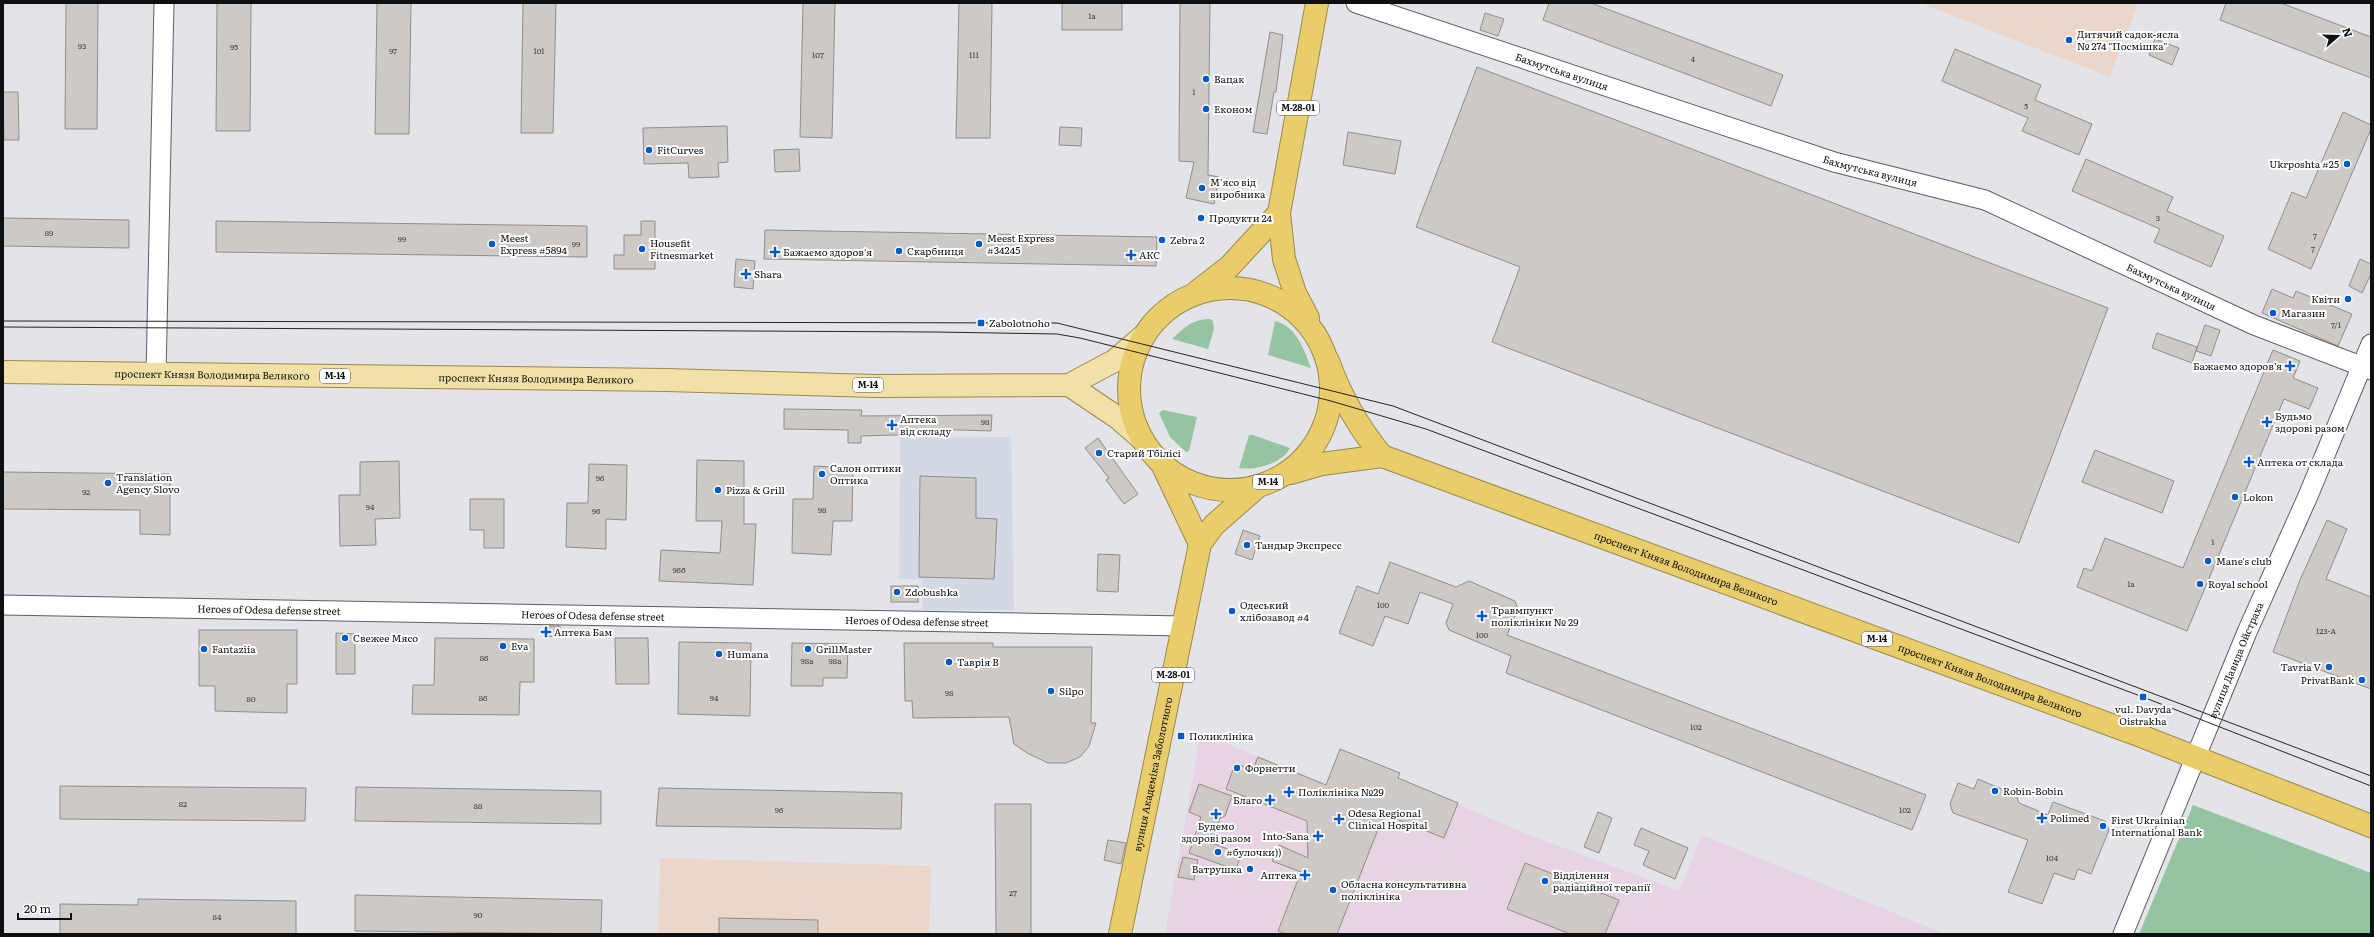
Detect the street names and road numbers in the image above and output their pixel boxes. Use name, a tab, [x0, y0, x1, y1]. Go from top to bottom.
street label: Бахмутська вулиця	[1514, 49, 1611, 93]
road number: М-28-01	[1277, 101, 1319, 115]
street label: Бахмутська вулиця	[1821, 151, 1919, 190]
street label: Бахмутська вулиця	[2124, 259, 2219, 313]
street label: проспект Князя Володимира Великого	[114, 365, 310, 383]
road number: М-14	[320, 369, 350, 383]
street label: проспект Князя Володимира Великого	[438, 369, 634, 387]
road number: М-14	[853, 378, 883, 392]
road number: М-14	[1253, 475, 1283, 489]
street label: проспект Князя Володимира Великого	[1592, 527, 1781, 609]
street label: вулиця Давида Ойстраха	[2204, 599, 2267, 721]
street label: Heroes of Odesa defense street	[197, 600, 341, 618]
street label: Heroes of Odesa defense street	[521, 606, 665, 624]
street label: Heroes of Odesa defense street	[845, 612, 989, 630]
road number: М-14	[1862, 632, 1892, 646]
street label: проспект Князя Володимира Великого	[1896, 639, 2085, 721]
road number: М-28-01	[1152, 668, 1194, 682]
street label: вулиця Академіка Заболотного	[1129, 696, 1175, 853]

